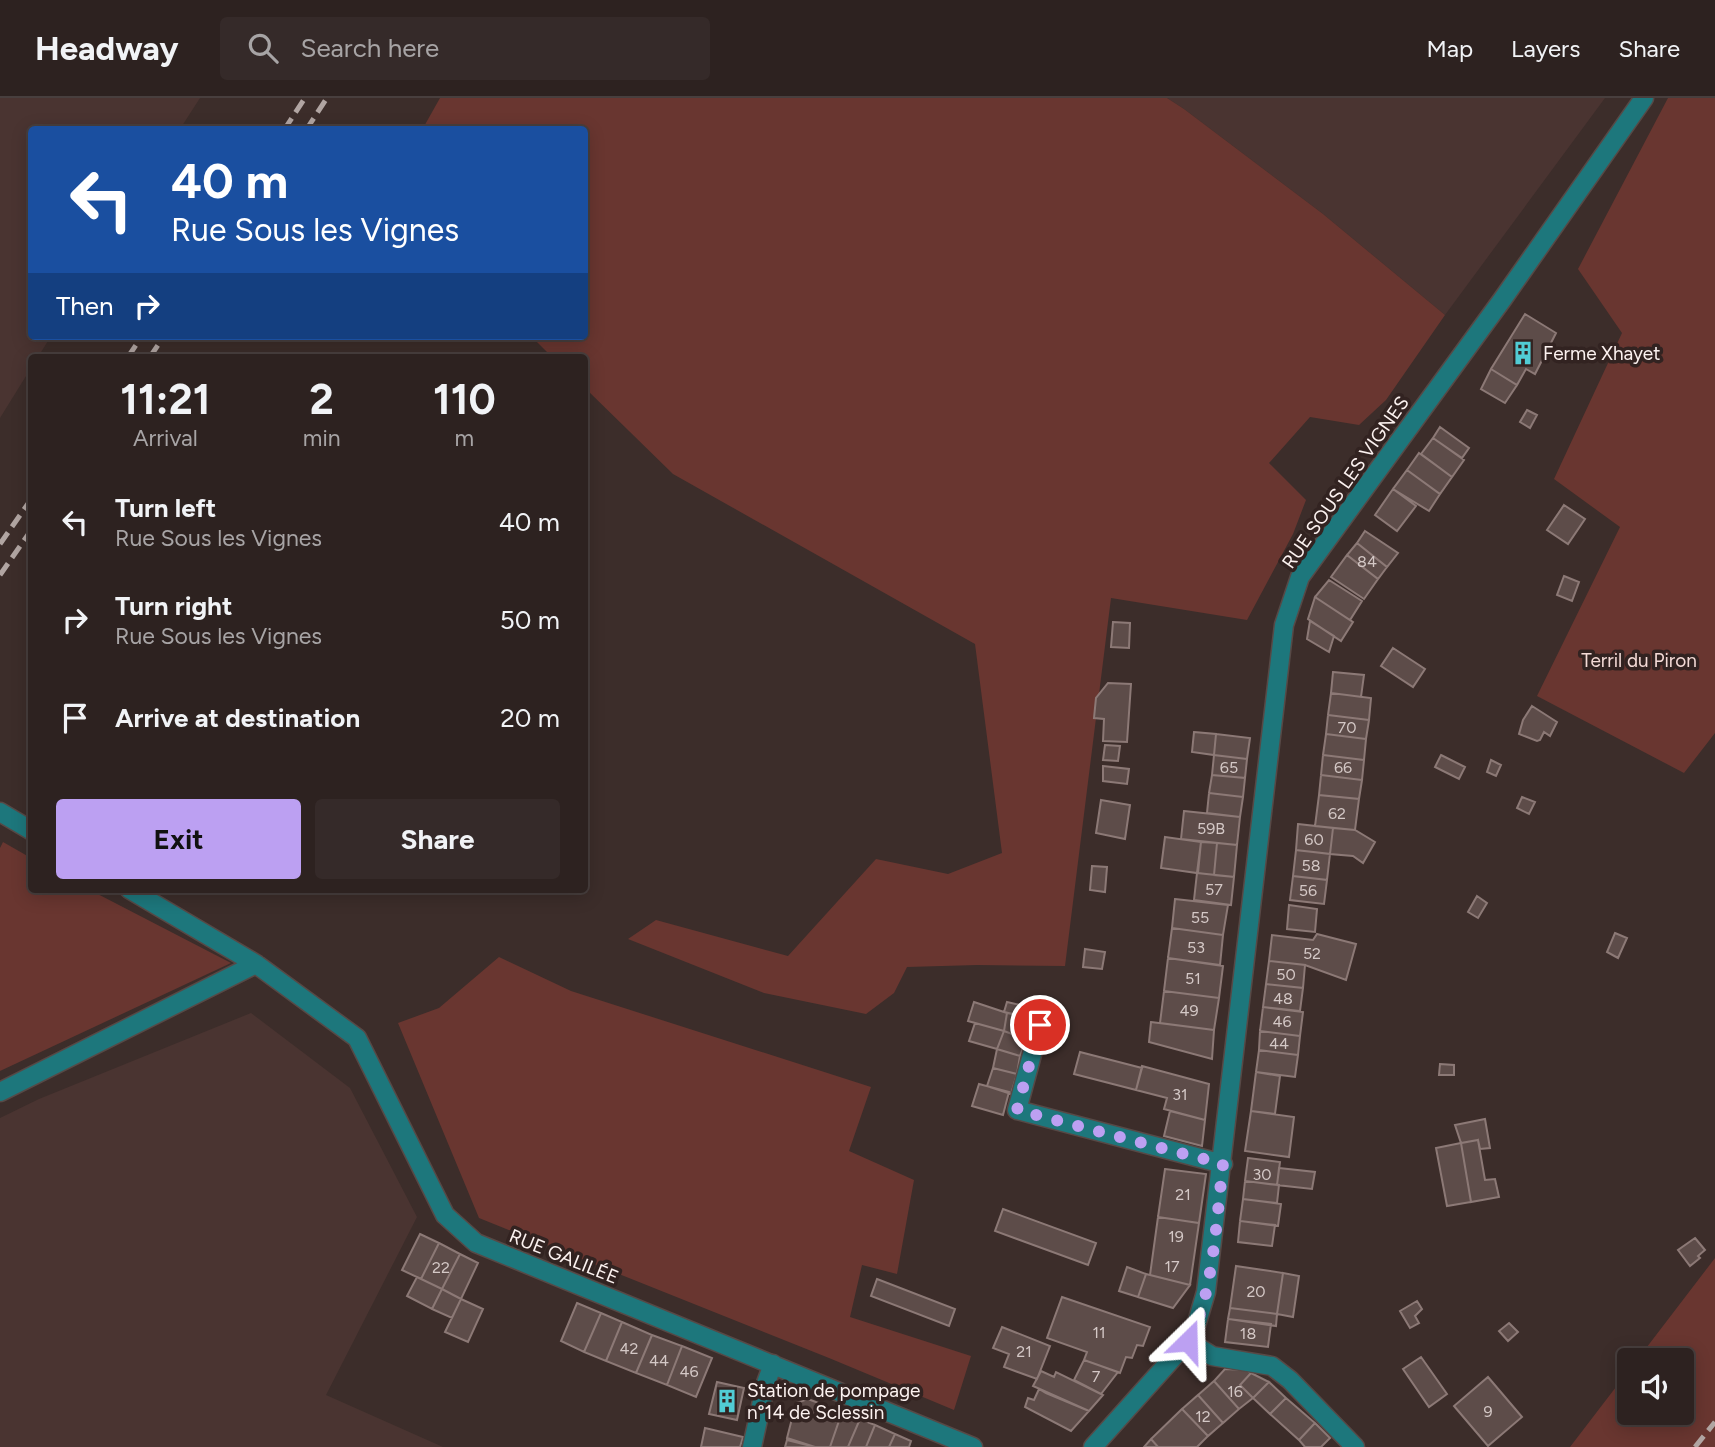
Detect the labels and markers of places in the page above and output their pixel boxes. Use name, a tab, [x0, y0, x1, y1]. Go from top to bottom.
building icon: Ferme Xhayet	[1509, 339, 1537, 367]
place label: Ferme Xhayet	[1543, 342, 1660, 365]
pin	[1010, 995, 1070, 1055]
place label: Station de pompage n°14 de Sclessin	[747, 1379, 920, 1424]
building icon: Station de pompage n°14 de Sclessin	[713, 1387, 741, 1415]

